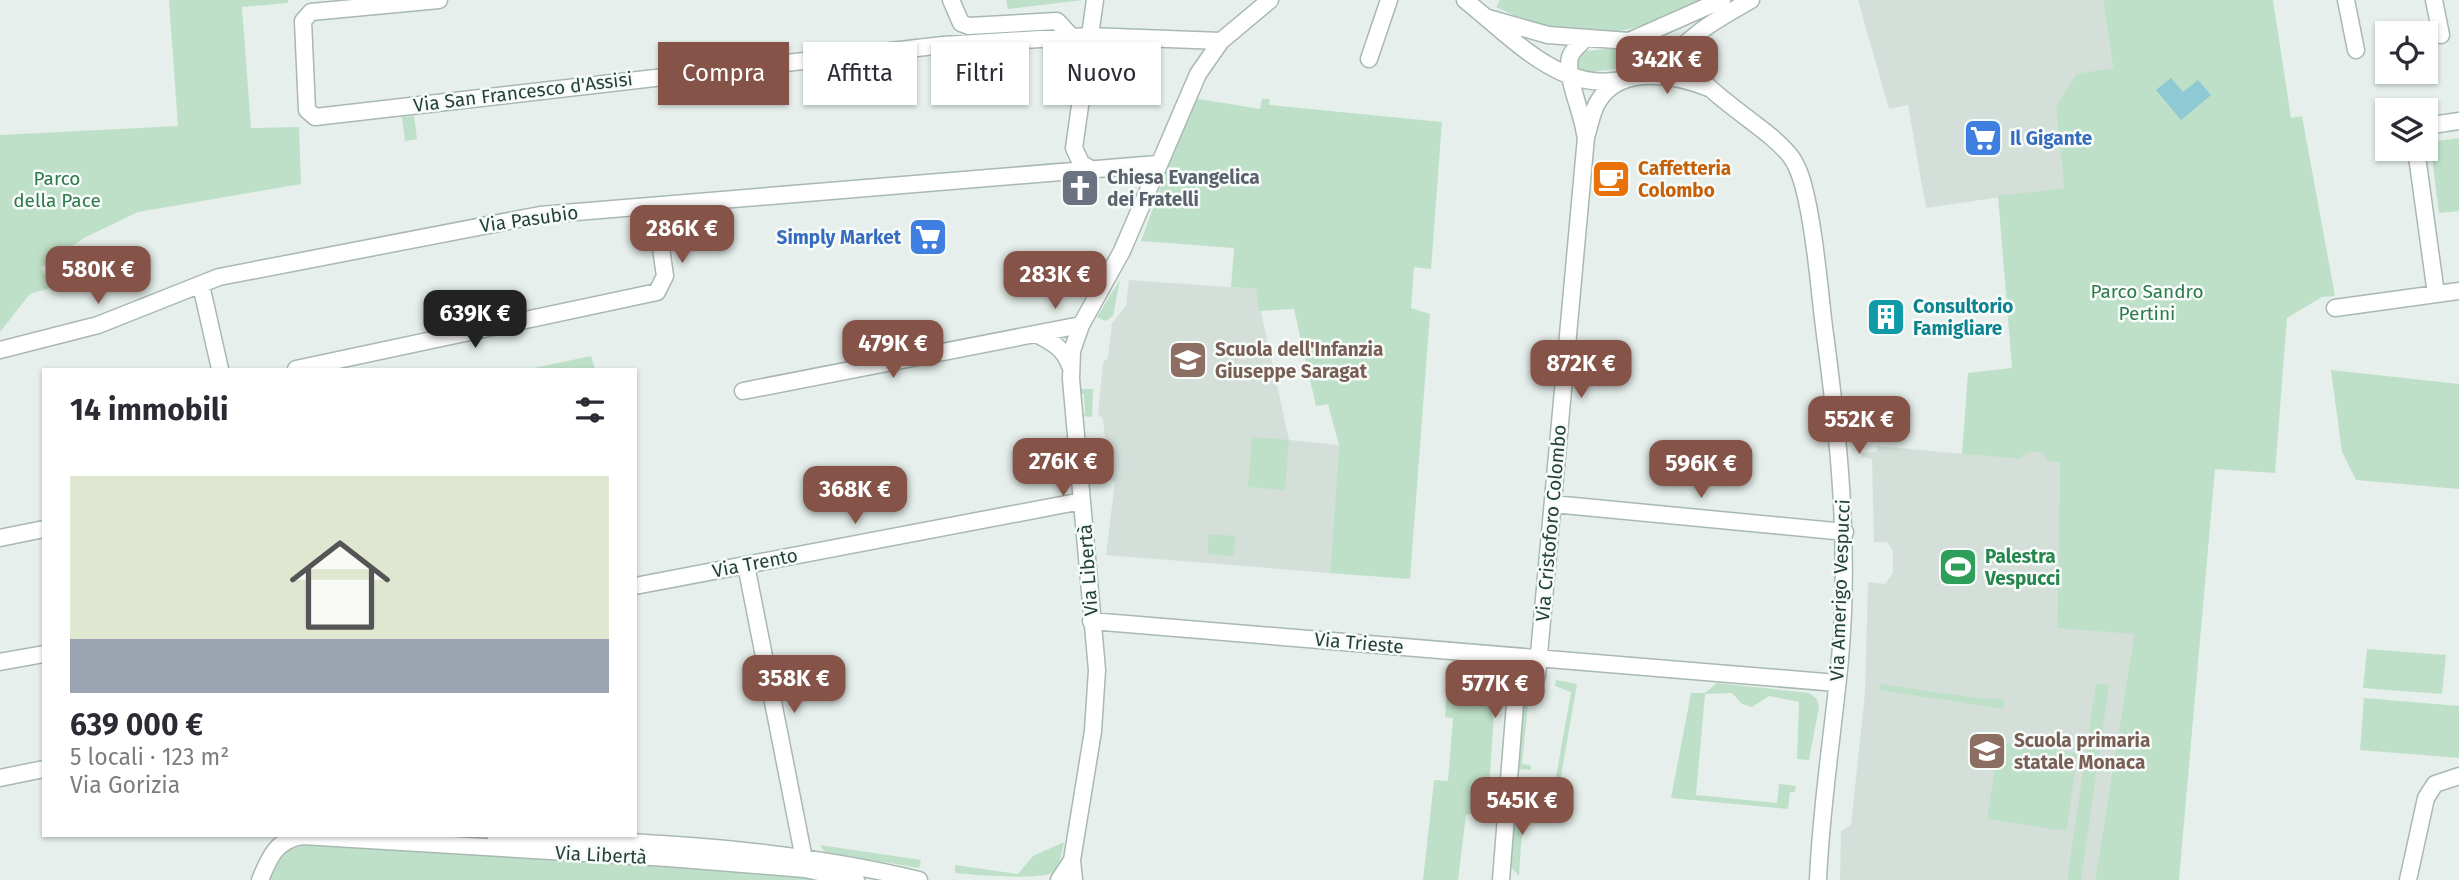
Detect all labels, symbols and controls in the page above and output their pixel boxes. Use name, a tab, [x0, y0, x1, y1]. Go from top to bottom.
map controls	[2375, 21, 2438, 161]
button: locate	[2375, 21, 2438, 84]
pin: 342K €	[1610, 36, 1724, 96]
chip: Compra	[658, 42, 789, 105]
chip: Affitta	[803, 42, 917, 105]
chip: Filtri	[931, 42, 1029, 105]
chip: Nuovo	[1043, 42, 1161, 105]
text: 342K €	[1632, 45, 1702, 73]
street label: Via San Francesco d'Assisi	[412, 67, 634, 117]
button: layers	[2375, 98, 2438, 161]
supermarket icon: Il Gigante	[1962, 117, 2004, 159]
place label: Il Gigante	[2010, 127, 2092, 150]
place label: Caffetteria Colombo	[1638, 157, 1731, 202]
cafe icon: Caffetteria Colombo	[1590, 158, 1632, 200]
place label: Chiesa Evangelica dei Fratelli	[1107, 166, 1260, 211]
park label: Parco della Pace	[13, 167, 101, 212]
church icon: Chiesa Evangelica dei Fratelli	[1059, 167, 1101, 209]
street label: Via Pasubio	[478, 201, 580, 237]
pin: 286K €	[625, 205, 739, 265]
text: 286K €	[646, 214, 718, 242]
supermarket icon: Simply Market	[907, 216, 949, 258]
place label: Simply Market	[777, 226, 902, 249]
pin: 580K €	[41, 246, 155, 306]
pin: 283K €	[998, 252, 1112, 311]
text: 580K €	[62, 255, 134, 283]
text: 283K €	[1020, 260, 1090, 288]
park label: Parco Sandro Pertini	[2091, 280, 2203, 325]
pin: 639K €	[418, 290, 532, 350]
place label: Consultorio Famigliare	[1913, 295, 2013, 340]
building icon: Consultorio Famigliare	[1865, 296, 1907, 338]
text: 639K €	[440, 299, 510, 327]
pin: 479K €	[836, 320, 950, 380]
text: 479K €	[858, 329, 928, 357]
place label: Scuola dell'Infanzia Giuseppe Saragat	[1215, 338, 1383, 383]
school or university icon: Scuola dell'Infanzia Giuseppe Saragat	[1167, 339, 1209, 381]
pin: 872K €	[1524, 340, 1638, 400]
text: 872K €	[1546, 349, 1616, 377]
icon: filters	[571, 391, 609, 429]
text: 14 immobili	[70, 392, 228, 428]
pin: 552K €	[1802, 396, 1916, 456]
text: 552K €	[1824, 405, 1894, 433]
street label: Via Cristoforo Colombo	[1531, 424, 1571, 622]
pin: 276K €	[1006, 438, 1120, 498]
pin: 596K €	[1644, 440, 1758, 500]
text: 276K €	[1029, 447, 1097, 475]
text: 596K €	[1665, 449, 1737, 477]
pin: 368K €	[798, 466, 912, 526]
text: 368K €	[819, 475, 891, 503]
street label: Via Amerigo Vespucci	[1825, 499, 1855, 681]
icon: home	[277, 522, 403, 648]
street label: Via Libertà	[1073, 523, 1103, 617]
street label: Via Trento	[710, 543, 800, 583]
place label: Palestra Vespucci	[1984, 545, 2060, 590]
sports icon: Palestra Vespucci	[1937, 546, 1979, 588]
street label: Via Trieste	[1313, 628, 1405, 658]
pin: 358K €	[737, 656, 851, 715]
pin: 577K €	[1438, 660, 1552, 720]
text: 358K €	[758, 664, 830, 692]
text: 577K €	[1462, 669, 1528, 697]
text: 639 000 €	[70, 707, 203, 743]
place label: Scuola primaria statale Monaca	[2014, 729, 2150, 774]
school or university icon: Scuola primaria statale Monaca	[1966, 730, 2008, 772]
text: 5 locali · 123 m²	[70, 743, 229, 771]
text: Via Gorizia	[70, 771, 180, 799]
pin: 545K €	[1465, 778, 1579, 837]
text: 545K €	[1486, 786, 1558, 814]
street label: Via Libertà	[554, 841, 648, 869]

